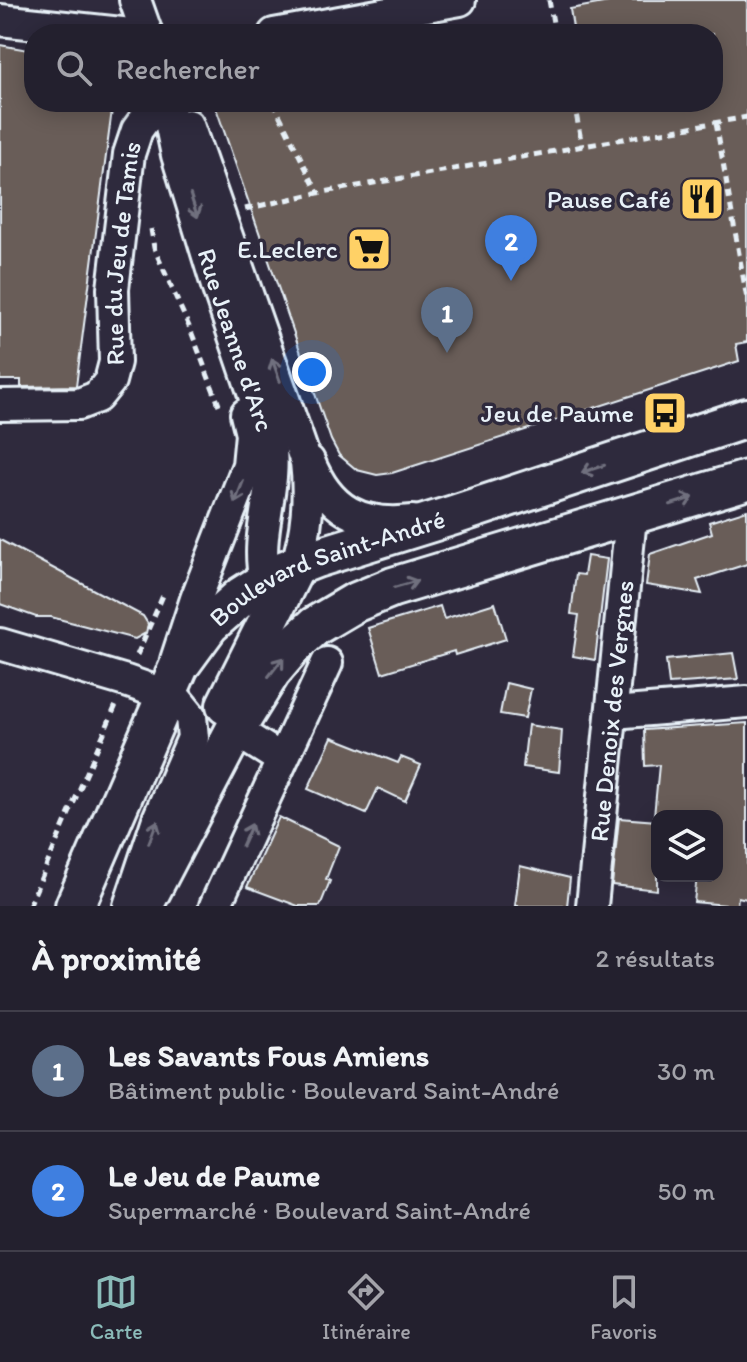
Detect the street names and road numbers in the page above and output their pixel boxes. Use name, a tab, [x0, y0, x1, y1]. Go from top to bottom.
street label: Rue du Jeu de Tamis	[97, 136, 148, 366]
street label: Rue Jeanne d'Arc	[190, 244, 281, 436]
street label: Boulevard Saint-André	[202, 503, 449, 633]
street label: Rue Denoix des Vergnes	[583, 579, 641, 843]

